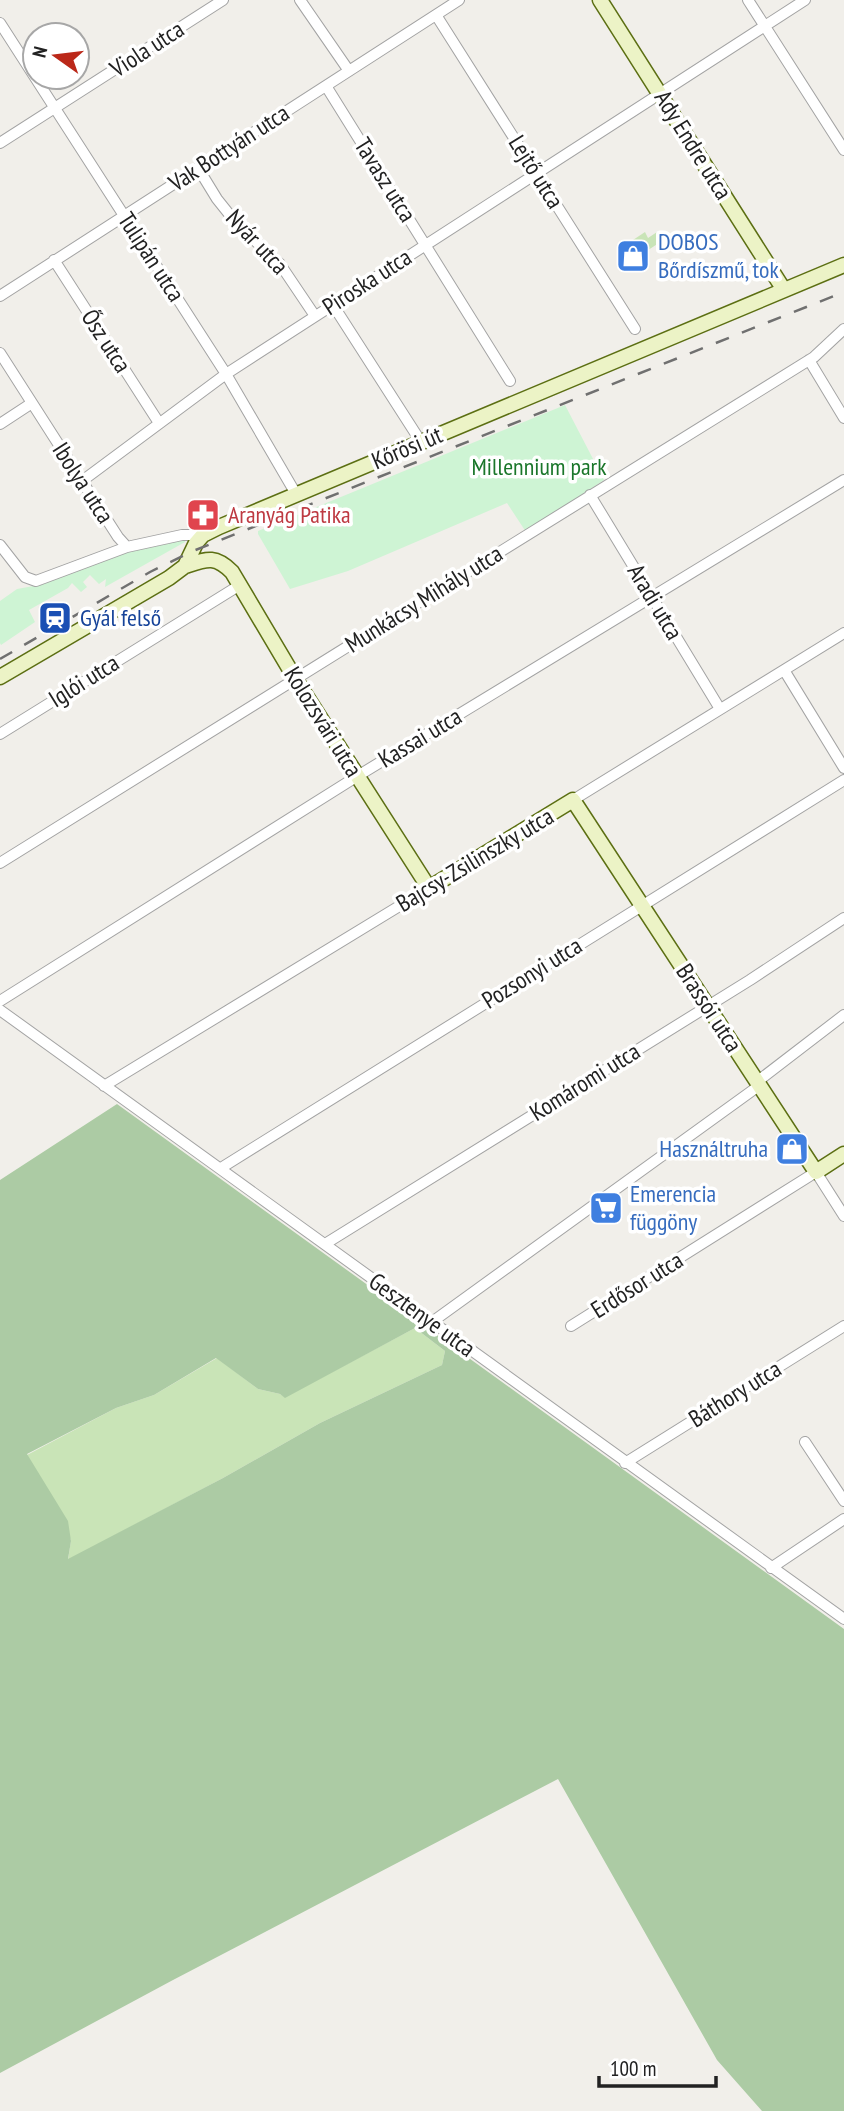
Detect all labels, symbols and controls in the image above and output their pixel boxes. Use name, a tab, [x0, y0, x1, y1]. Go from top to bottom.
street label: Viola utca	[103, 13, 190, 84]
north arrow	[21, 21, 91, 91]
text: N	[27, 44, 52, 60]
street label: Ady Endre utca	[648, 84, 739, 205]
street label: Vak Bottyán utca	[162, 97, 295, 199]
street label: Lejtő utca	[502, 129, 571, 214]
street label: Tavasz utca	[348, 132, 423, 228]
street label: Nyár utca	[219, 203, 295, 281]
street label: Tulipán utca	[111, 206, 192, 307]
place label: DOBOS Bőrdíszmű, tok	[658, 226, 779, 285]
shop icon: DOBOS Bőrdíszmű, tok	[614, 237, 652, 275]
street label: Piroska utca	[316, 241, 417, 322]
street label: Ősz utca	[75, 303, 138, 378]
street label: Kőrösi út	[367, 419, 447, 476]
street label: Ibolya utca	[46, 436, 121, 529]
park label: Millennium park	[472, 451, 607, 482]
pharmacy icon: Aranyág Patika	[184, 496, 222, 534]
place label: Aranyág Patika	[228, 499, 351, 530]
street label: Munkácsy Mihály utca	[339, 538, 508, 659]
street label: Aradi utca	[621, 558, 690, 645]
station icon: Gyál felső	[36, 599, 74, 637]
place label: Gyál felső	[80, 602, 161, 633]
street label: Iglói utca	[43, 647, 125, 714]
street label: Kolozsvári utca	[277, 661, 370, 783]
street label: Kassai utca	[372, 701, 467, 775]
street label: Bajcsy-Zsilinszky utca	[390, 800, 559, 919]
street label: Pozsonyi utca	[476, 930, 588, 1015]
street label: Brassói utca	[669, 958, 749, 1058]
street label: Komáromi utca	[524, 1035, 646, 1128]
shop icon: Használtruha	[773, 1130, 811, 1168]
place label: Használtruha	[659, 1133, 768, 1164]
place label: Emerencia függöny	[630, 1178, 716, 1237]
supermarket icon: Emerencia függöny	[587, 1189, 625, 1227]
street label: Erdősor utca	[585, 1244, 689, 1325]
street label: Gesztenye utca	[363, 1266, 482, 1364]
street label: Báthory utca	[683, 1353, 787, 1434]
scale bar	[599, 2044, 716, 2088]
text: 100 m	[610, 2055, 656, 2082]

